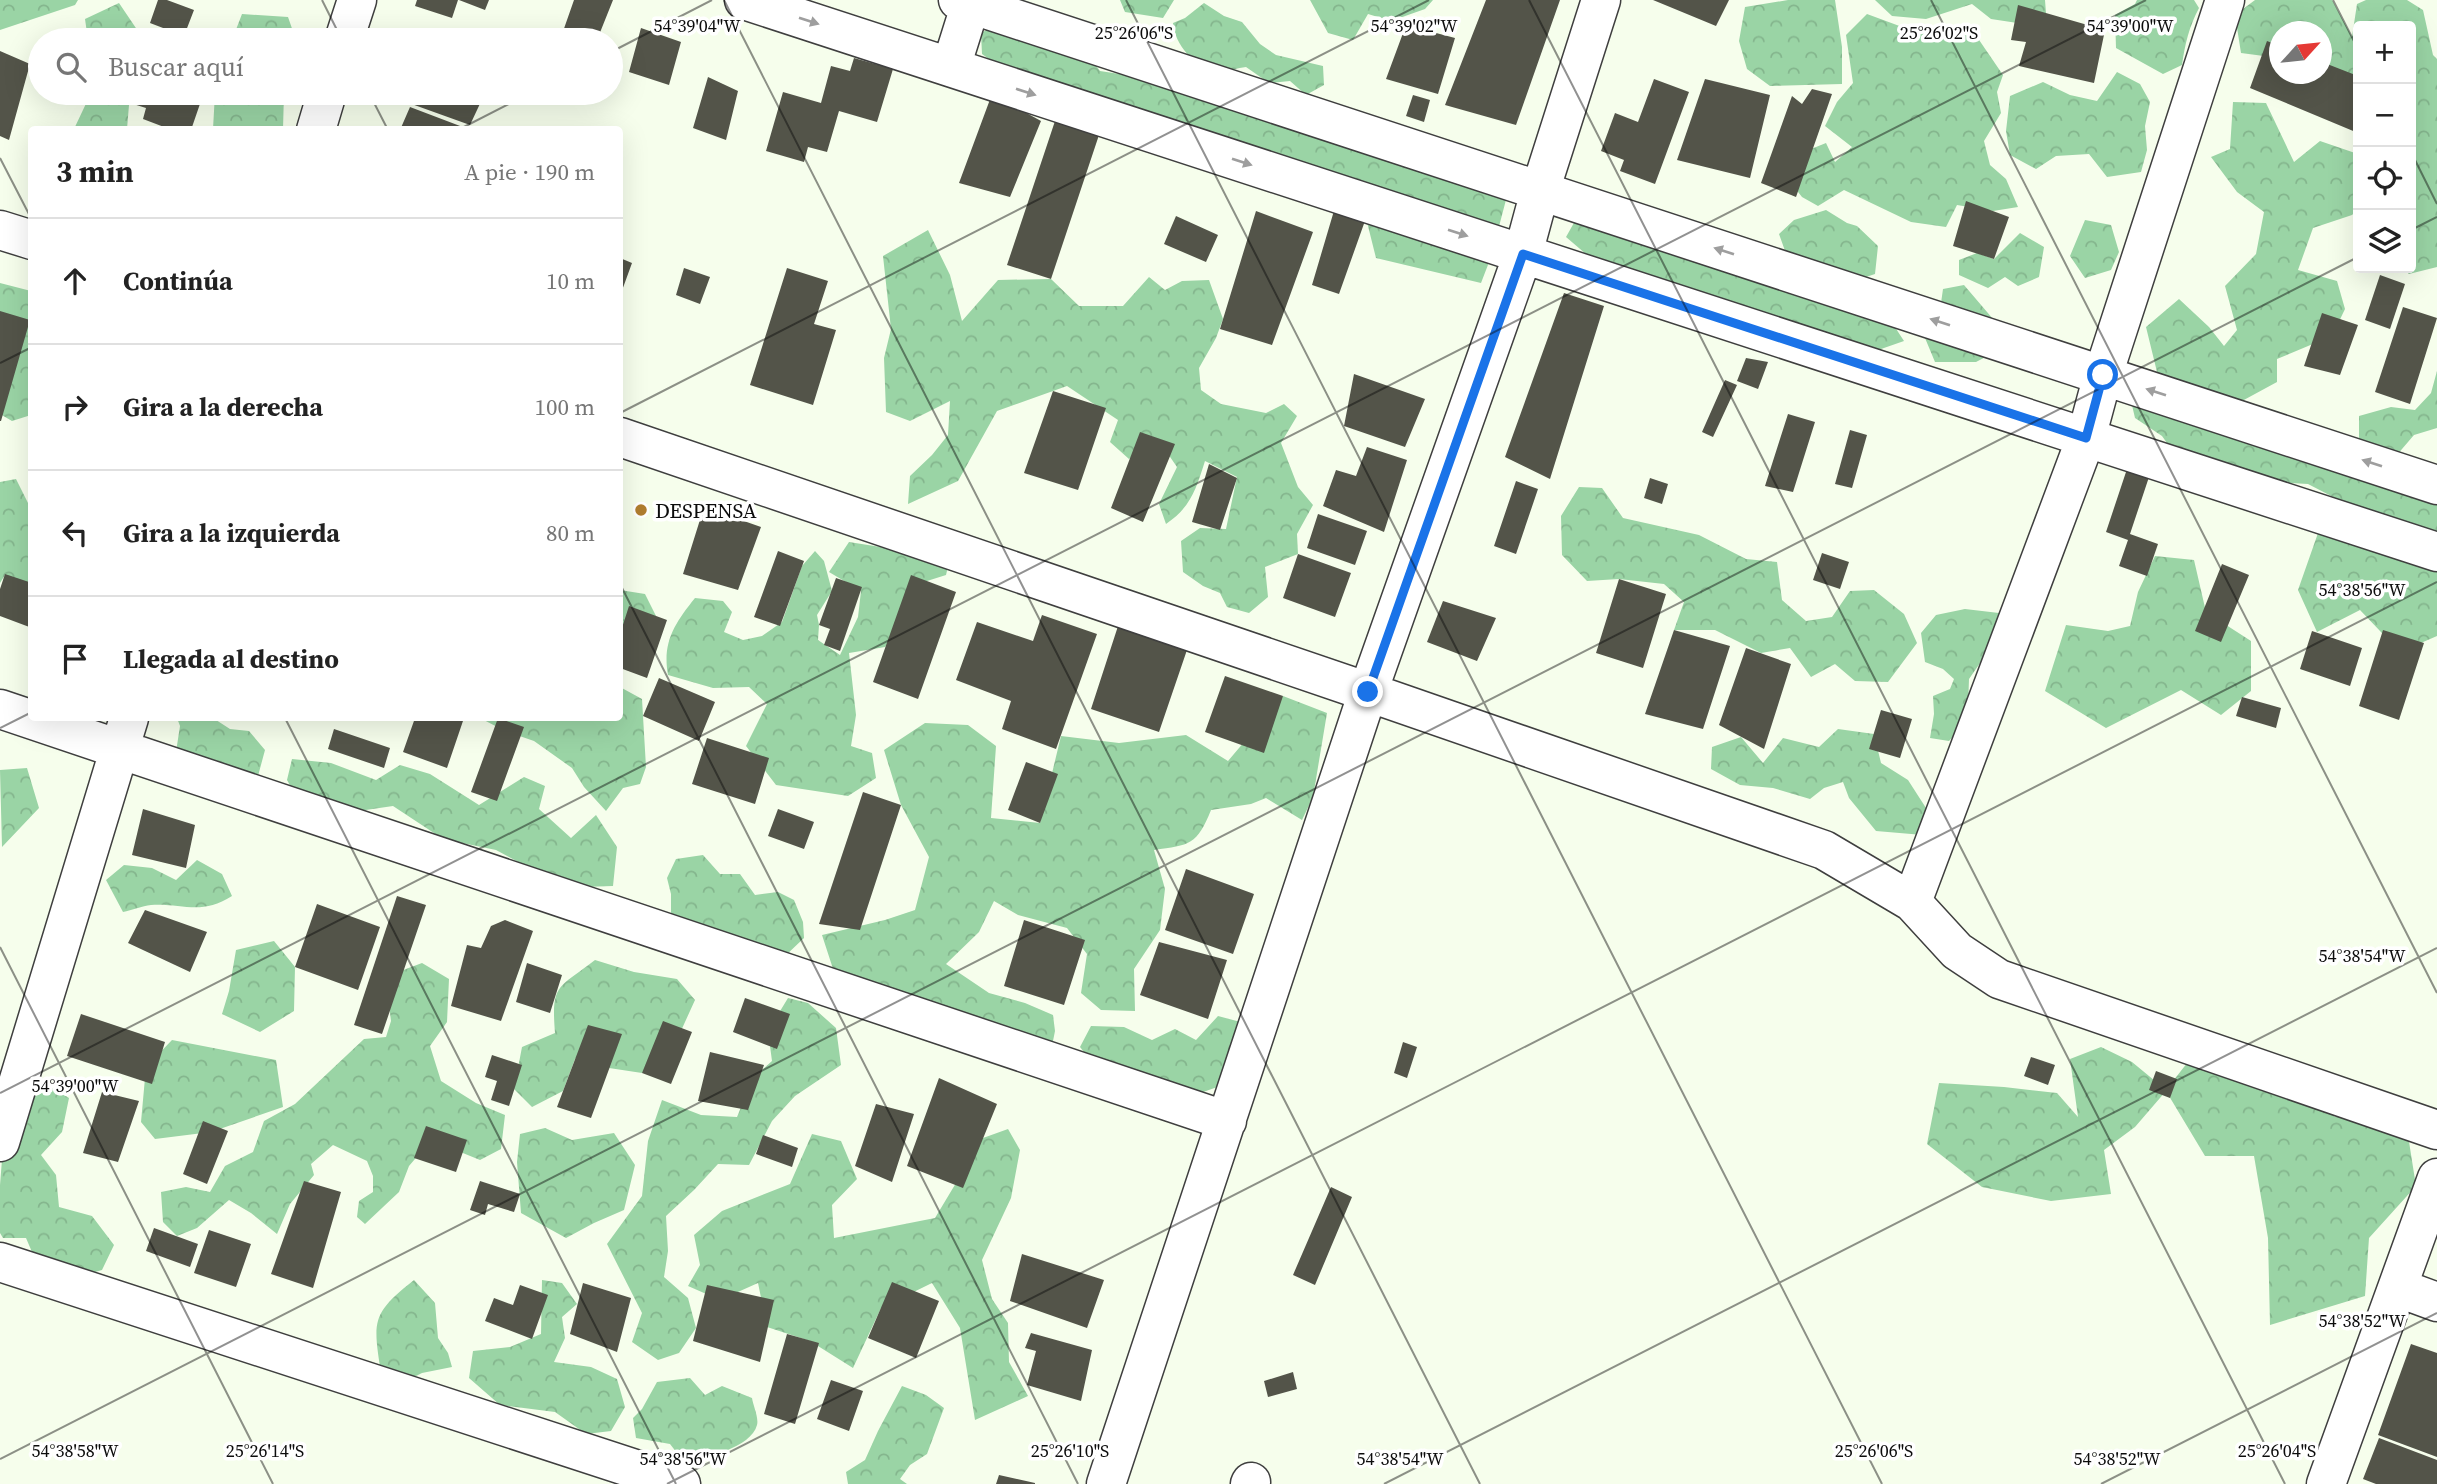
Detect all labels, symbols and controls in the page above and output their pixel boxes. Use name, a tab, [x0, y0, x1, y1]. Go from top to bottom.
text: 54°39'04"W	[654, 13, 741, 38]
text: 54°39'02"W	[1371, 13, 1458, 38]
text: 54°39'00"W	[2087, 13, 2174, 38]
one-way arrow	[799, 16, 820, 27]
text: 25°26'06"S	[1095, 20, 1173, 45]
text: 25°26'02"S	[1900, 20, 1978, 45]
north arrow	[2269, 21, 2332, 84]
map controls	[2353, 21, 2416, 273]
button: +	[2353, 21, 2416, 84]
search box	[28, 28, 623, 105]
icon: search	[52, 48, 90, 86]
text: Buscar aquí	[108, 49, 244, 85]
button: −	[2353, 84, 2416, 147]
one-way arrow	[1015, 87, 1036, 98]
button: locate	[2353, 147, 2416, 210]
text: 3 min	[56, 151, 134, 192]
text: A pie · 190 m	[464, 156, 595, 188]
one-way arrow	[1231, 158, 1252, 168]
button: layers	[2353, 210, 2416, 273]
one-way arrow	[1448, 228, 1469, 239]
one-way arrow	[1713, 245, 1734, 256]
icon: ahead	[56, 262, 94, 300]
text: Continúa	[123, 263, 233, 299]
text: 10 m	[546, 265, 595, 297]
one-way arrow	[1929, 316, 1950, 326]
route start	[2087, 359, 2118, 390]
one-way arrow	[2145, 387, 2166, 397]
icon: right	[56, 388, 94, 426]
text: Gira a la derecha	[123, 389, 323, 425]
text: 100 m	[534, 391, 595, 423]
one-way arrow	[2362, 458, 2383, 468]
place label: DESPENSA	[655, 496, 757, 525]
marker: DESPENSA	[633, 502, 649, 518]
icon: left	[56, 514, 94, 552]
text: Gira a la izquierda	[123, 515, 340, 551]
text: 80 m	[546, 517, 595, 549]
text: 54°38'56"W	[2319, 577, 2406, 602]
icon: arrive	[56, 640, 94, 678]
text: Llegada al destino	[123, 641, 339, 677]
route end	[1352, 676, 1383, 707]
text: 54°38'54"W	[2319, 943, 2406, 968]
text: 54°39'00"W	[32, 1073, 119, 1098]
text: 54°38'52"W	[2319, 1308, 2406, 1333]
text: 54°38'58"W	[32, 1438, 119, 1463]
text: 25°26'14"S	[226, 1438, 304, 1463]
text: 25°26'10"S	[1031, 1438, 1109, 1463]
text: 25°26'06"S	[1835, 1438, 1913, 1463]
text: 25°26'04"S	[2238, 1438, 2316, 1463]
text: 54°38'56"W	[640, 1446, 727, 1471]
text: 54°38'54"W	[1357, 1446, 1444, 1471]
text: 54°38'52"W	[2074, 1446, 2161, 1471]

